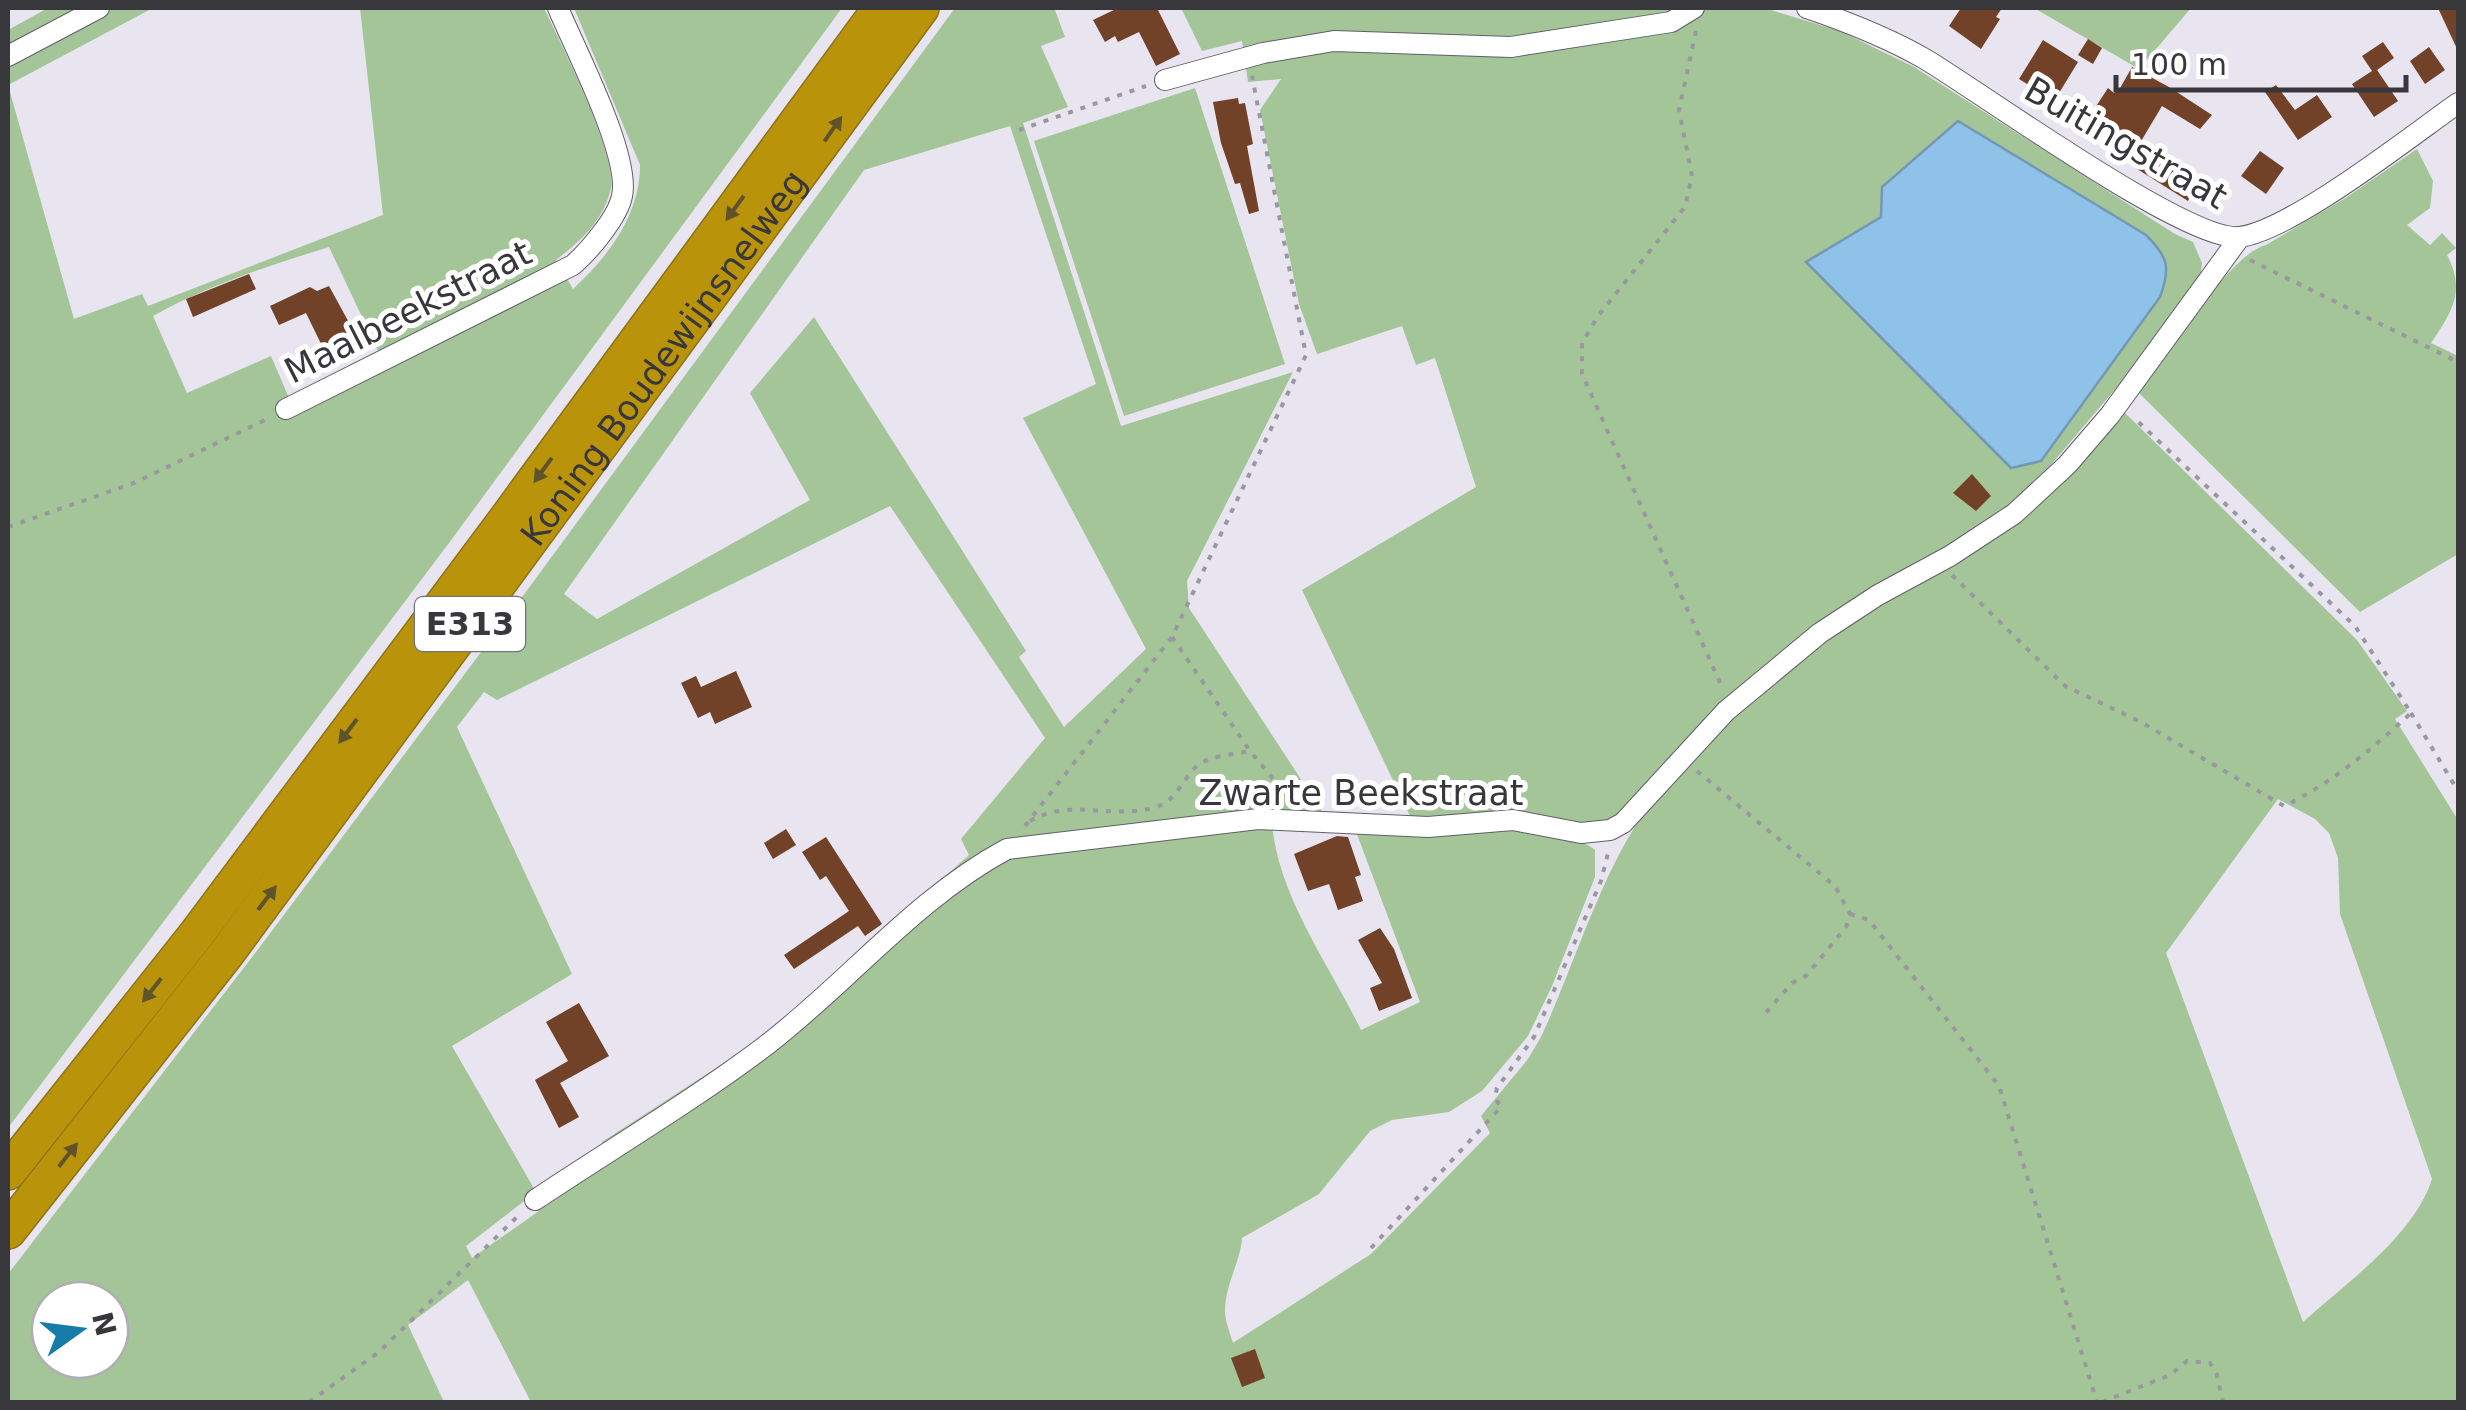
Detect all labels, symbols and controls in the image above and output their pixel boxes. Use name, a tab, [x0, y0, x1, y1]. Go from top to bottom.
scale bar	[2116, 30, 2406, 92]
text: 100 m	[2131, 47, 2227, 82]
street label: Buitingstraat	[2018, 69, 2234, 217]
one-way arrow	[823, 115, 842, 142]
street label: Koning Boudewijnsnelweg	[513, 162, 815, 554]
one-way arrow	[725, 195, 745, 221]
street label: Maalbeekstraat	[278, 233, 538, 391]
one-way arrow	[533, 457, 553, 483]
road number: E313	[415, 597, 525, 651]
one-way arrow	[339, 718, 359, 744]
street label: Zwarte Beekstraat	[1198, 773, 1524, 813]
one-way arrow	[257, 885, 276, 911]
one-way arrow	[142, 977, 163, 1003]
one-way arrow	[57, 1142, 78, 1168]
north arrow	[30, 1280, 130, 1380]
text: N	[85, 1309, 123, 1339]

